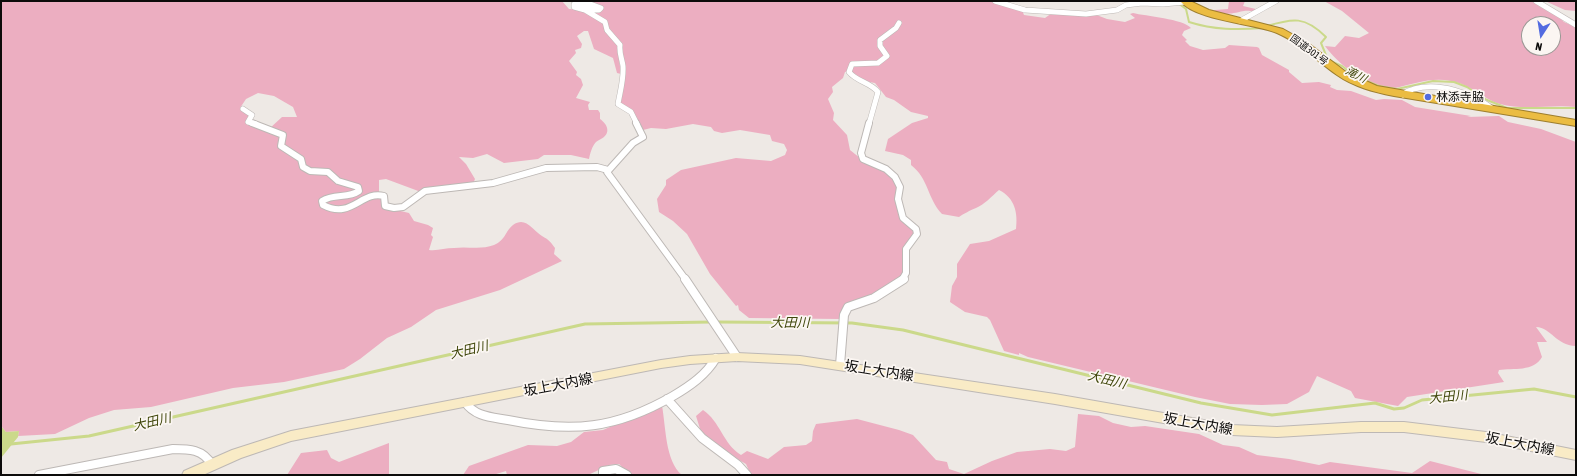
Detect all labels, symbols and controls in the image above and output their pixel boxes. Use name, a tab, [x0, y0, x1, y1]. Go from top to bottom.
north arrow	[1521, 16, 1561, 56]
street label: 国道301号	[1288, 32, 1330, 68]
text: N	[1534, 40, 1543, 53]
water label: 滝川	[1343, 64, 1369, 86]
place label: 林添寺脇	[1436, 90, 1484, 104]
marker: 林添寺脇	[1423, 92, 1433, 102]
water label: 大田川	[771, 315, 809, 331]
water label: 大田川	[448, 338, 490, 362]
street label: 坂上大内線	[843, 357, 915, 385]
water label: 大田川	[1086, 368, 1128, 392]
street label: 坂上大内線	[522, 370, 594, 400]
water label: 大田川	[1428, 387, 1468, 407]
water label: 大田川	[131, 410, 173, 434]
street label: 坂上大内線	[1162, 410, 1234, 438]
street label: 坂上大内線	[1484, 429, 1556, 459]

